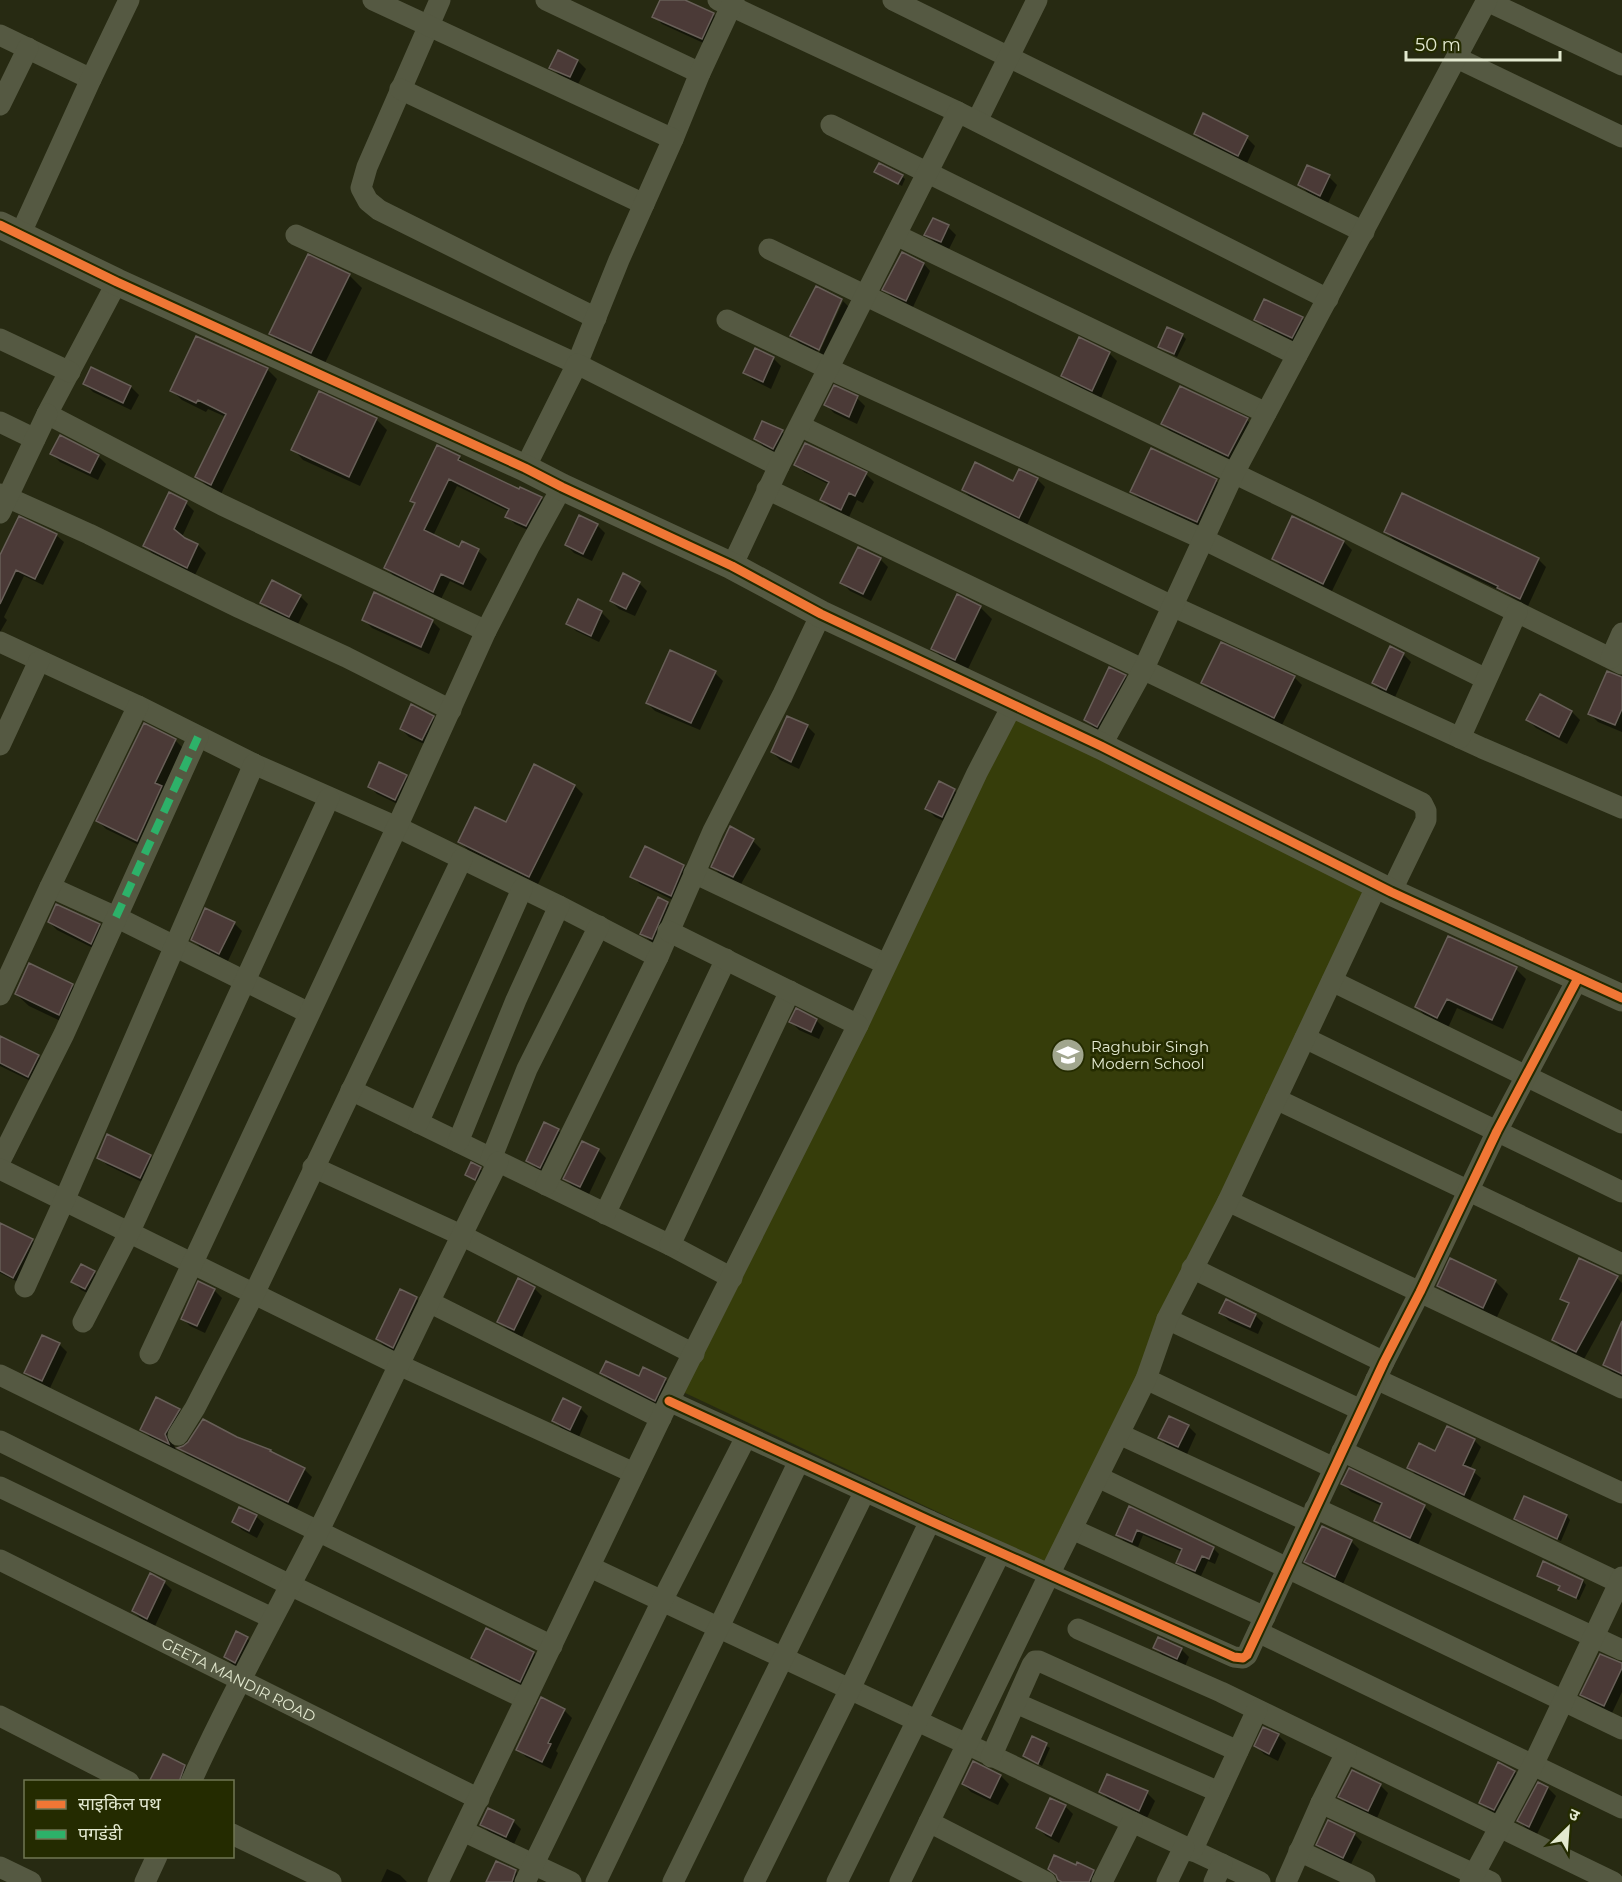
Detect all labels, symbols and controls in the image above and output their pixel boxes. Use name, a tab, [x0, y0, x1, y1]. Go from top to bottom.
scale bar	[1406, 24, 1560, 62]
text: 50 m	[1415, 34, 1461, 56]
school or university icon: Raghubir Singh Modern School	[1050, 1037, 1086, 1073]
place label: Raghubir Singh Modern School	[1091, 1037, 1209, 1073]
street label: GEETA MANDIR ROAD	[159, 1633, 319, 1726]
legend	[24, 1780, 234, 1858]
text: साइकिल पथ	[78, 1793, 161, 1815]
north arrow	[1538, 1798, 1598, 1858]
text: उ	[1566, 1804, 1583, 1826]
text: पगडंडी	[78, 1823, 123, 1845]

